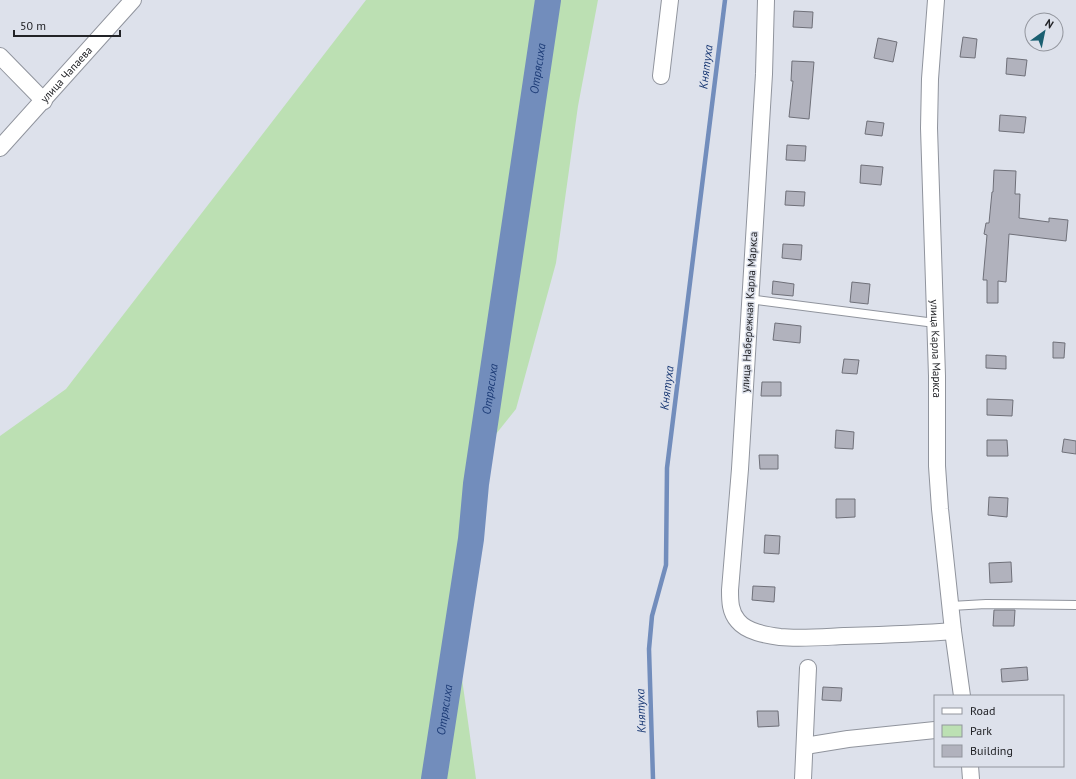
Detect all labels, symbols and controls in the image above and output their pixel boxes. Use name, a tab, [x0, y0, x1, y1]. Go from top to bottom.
scale bar	[14, 12, 120, 38]
north arrow	[1024, 12, 1064, 52]
text: N	[1043, 16, 1056, 31]
text: 50 m	[20, 18, 46, 33]
water label: Отрясиха	[526, 42, 549, 95]
street label: улица Чапаева	[37, 43, 95, 105]
water label: Княтуха	[695, 44, 716, 90]
street label: улица Набережная Карла Маркса	[738, 231, 760, 393]
street label: улица Карла Маркса	[928, 299, 944, 398]
water label: Отрясиха	[478, 362, 501, 415]
water label: Княтуха	[656, 365, 677, 411]
water label: Отрясиха	[433, 683, 456, 736]
water label: Княтуха	[632, 689, 649, 733]
legend	[934, 695, 1064, 767]
text: Road	[970, 703, 995, 718]
text: Park	[970, 723, 992, 738]
text: Building	[970, 743, 1013, 758]

